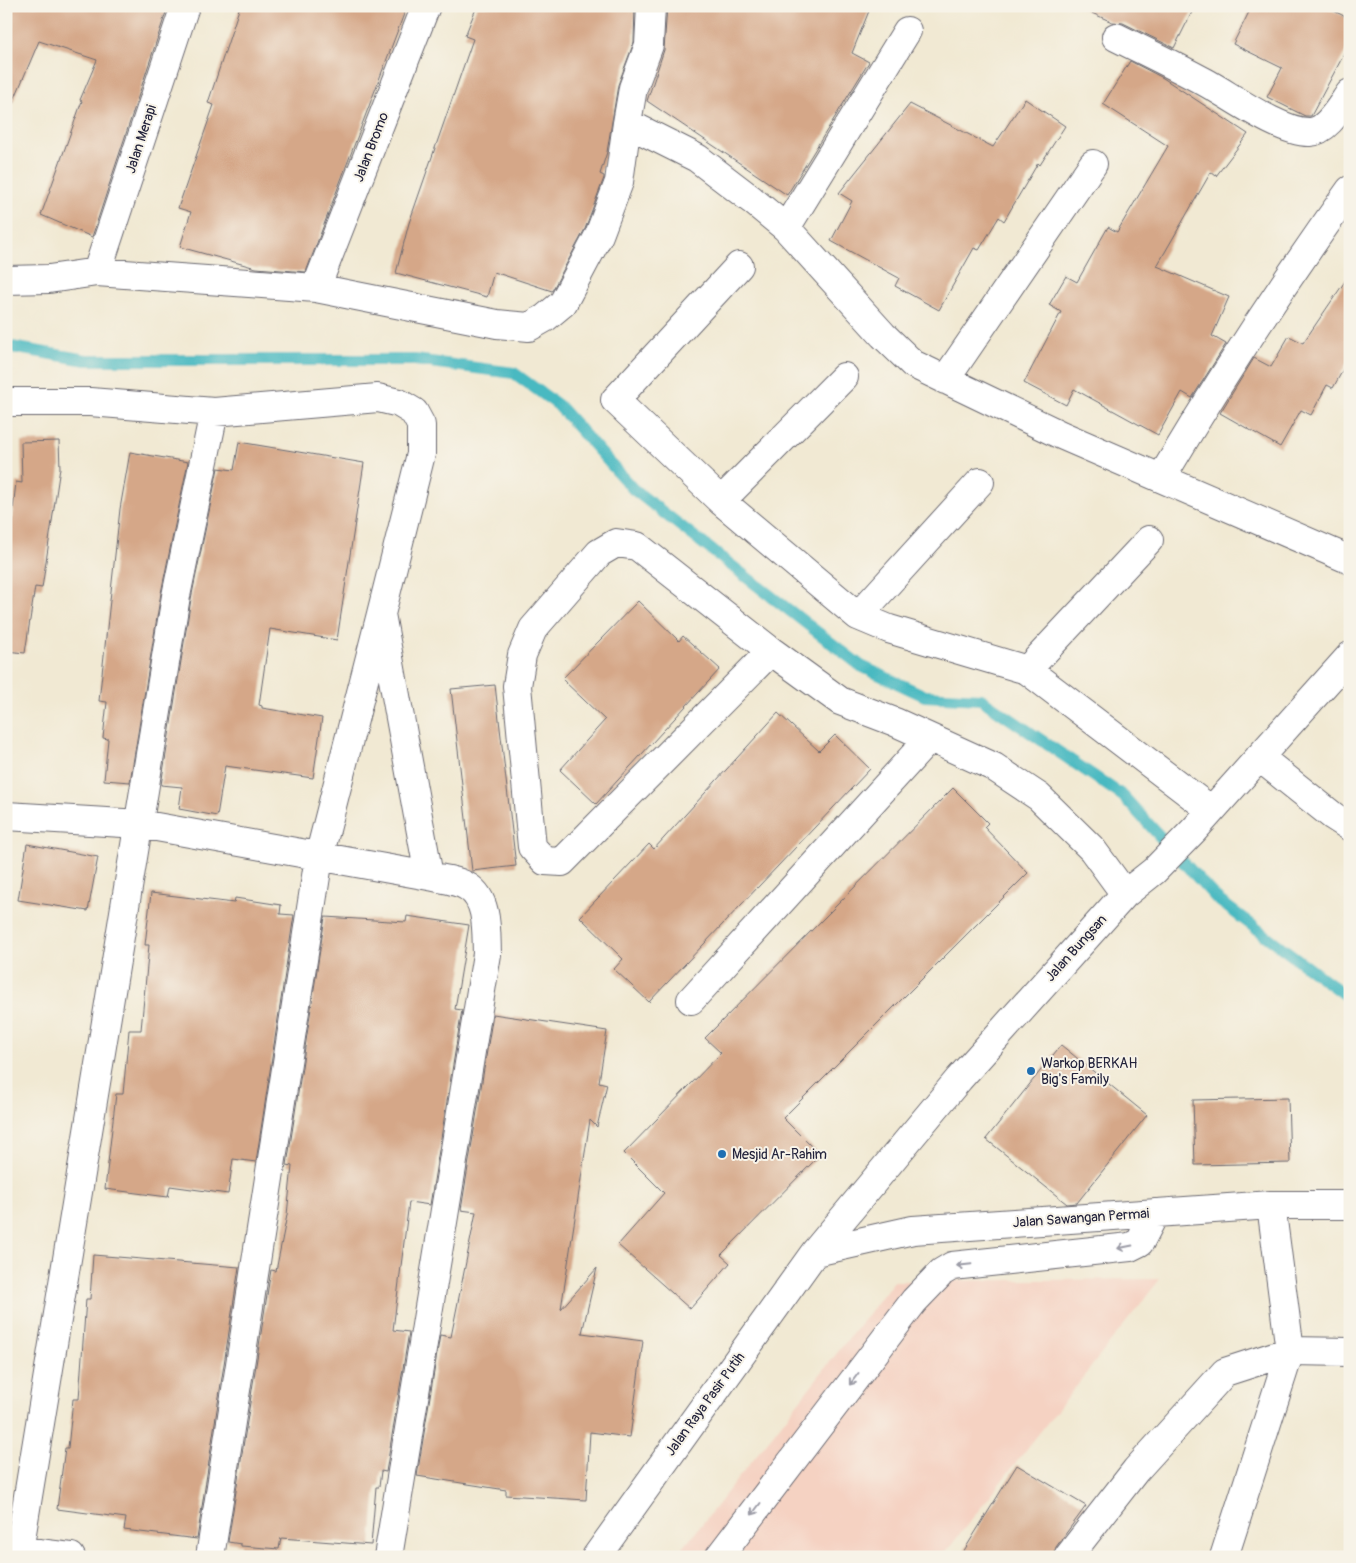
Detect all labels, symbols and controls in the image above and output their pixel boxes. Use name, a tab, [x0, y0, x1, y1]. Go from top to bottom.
street label: Jalan Merapi	[122, 102, 160, 175]
street label: Jalan Bromo	[350, 109, 392, 184]
street label: Jalan Bungsan	[1042, 911, 1110, 985]
place label: Warkop BERKAH Big's Family	[1041, 1055, 1137, 1088]
marker: Warkop BERKAH Big's Family	[1025, 1065, 1037, 1077]
place label: Mesjid Ar-Rahim	[732, 1146, 827, 1163]
marker: Mesjid Ar-Rahim	[716, 1148, 728, 1160]
street label: Jalan Sawangan Permai	[1012, 1205, 1150, 1231]
one-way arrow	[1118, 1243, 1134, 1252]
one-way arrow	[956, 1260, 972, 1270]
street label: Jalan Raya Pasir Putih	[662, 1349, 748, 1459]
one-way arrow	[849, 1372, 859, 1386]
one-way arrow	[750, 1502, 761, 1515]

